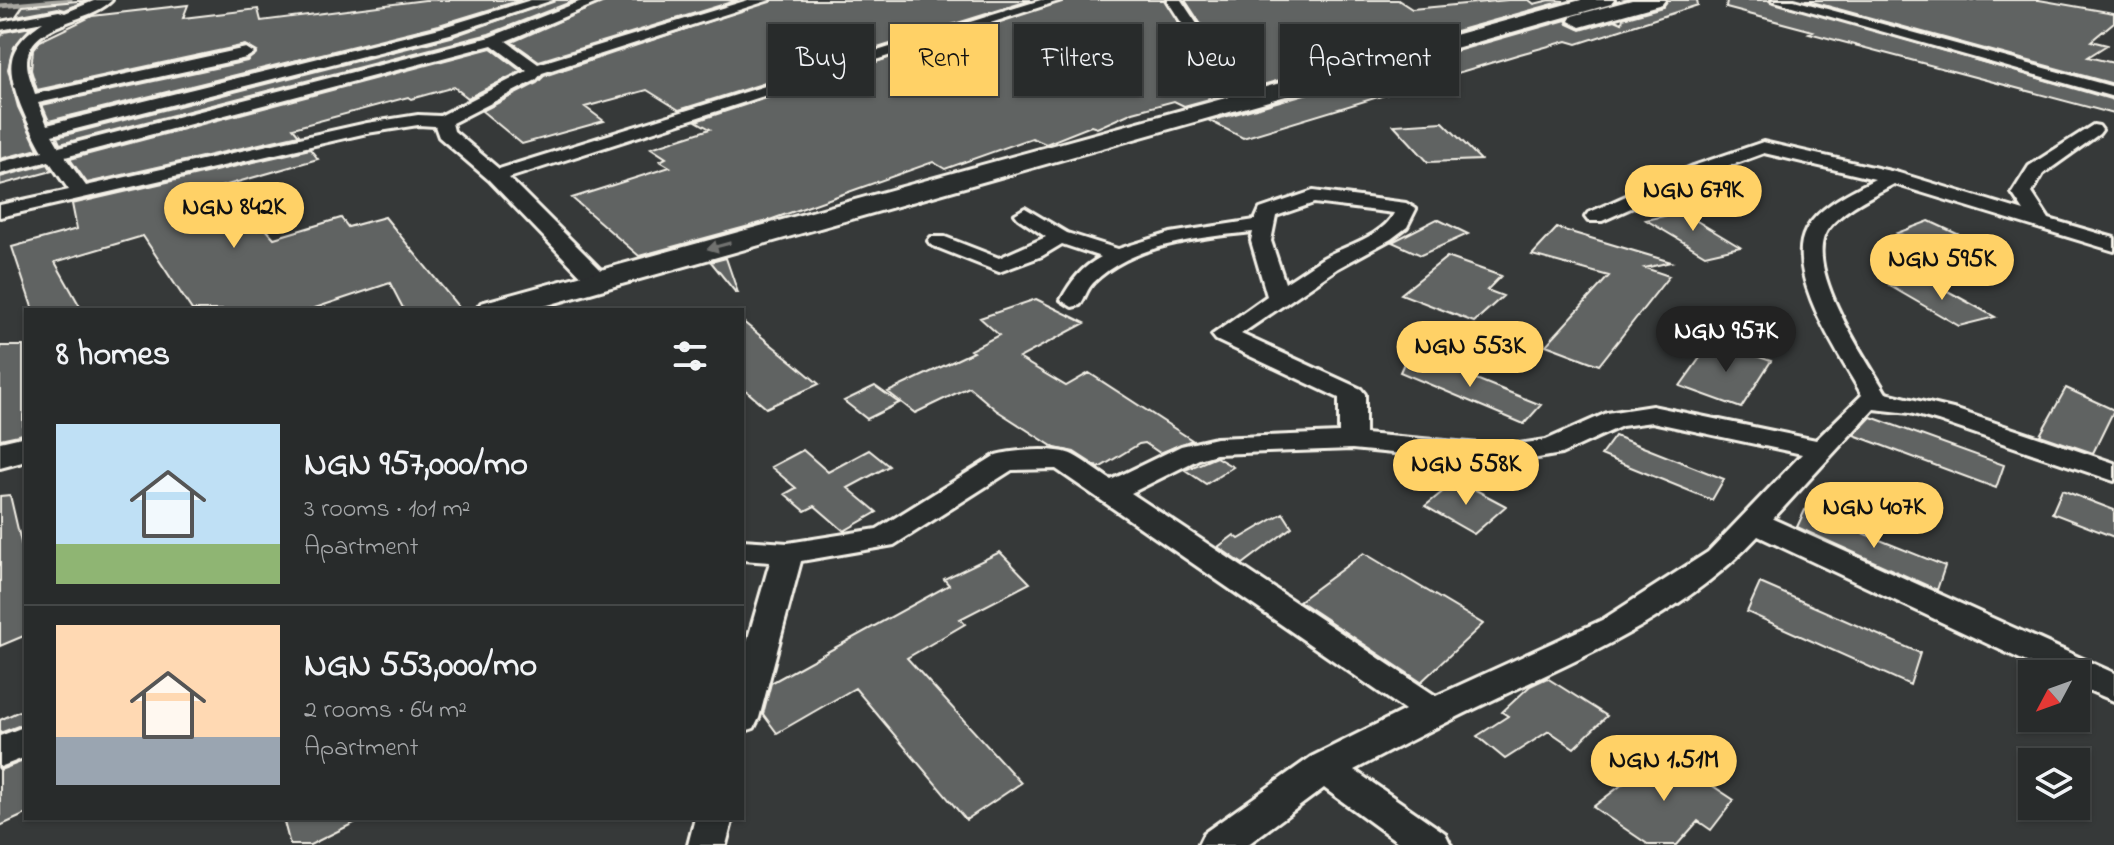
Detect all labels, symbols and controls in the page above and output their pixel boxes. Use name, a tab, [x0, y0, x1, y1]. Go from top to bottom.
chip: Buy	[768, 24, 874, 96]
chip: Rent	[890, 24, 998, 96]
chip: Filters	[1014, 24, 1142, 96]
chip: New	[1158, 24, 1264, 96]
chip: Apartment	[1280, 24, 1459, 96]
pin: NGN 679K	[1610, 165, 1776, 233]
text: NGN 679K	[1643, 172, 1743, 210]
pin: NGN 842K	[151, 182, 317, 250]
text: NGN 842K	[182, 189, 286, 227]
pin: NGN 595K	[1859, 234, 2025, 302]
one-way arrow	[707, 240, 731, 253]
text: NGN 595K	[1888, 241, 1996, 279]
pin: NGN 957K	[1643, 306, 1809, 374]
text: NGN 957K	[1674, 313, 1778, 351]
pin: NGN 553K	[1387, 321, 1553, 389]
text: NGN 553K	[1415, 328, 1526, 366]
text: 8 homes	[56, 331, 170, 381]
icon: filters	[668, 334, 712, 378]
pin: NGN 558K	[1383, 439, 1549, 507]
text: NGN 957,000/mo	[304, 441, 528, 491]
text: NGN 558K	[1411, 446, 1521, 484]
icon: home	[120, 456, 216, 552]
pin: NGN 407K	[1791, 482, 1957, 550]
text: NGN 407K	[1822, 489, 1926, 527]
text: 3 rooms · 101 m²	[304, 491, 470, 529]
text: Apartment	[304, 529, 418, 567]
text: NGN 553,000/mo	[304, 642, 537, 692]
icon: home	[120, 657, 216, 753]
north arrow	[2018, 660, 2090, 732]
map controls	[2018, 660, 2090, 820]
text: 2 rooms · 64 m²	[304, 692, 467, 730]
text: Apartment	[304, 730, 418, 768]
pin: NGN 1.51M	[1572, 735, 1756, 803]
text: NGN 1.51M	[1609, 742, 1719, 780]
button: layers	[2018, 748, 2090, 820]

